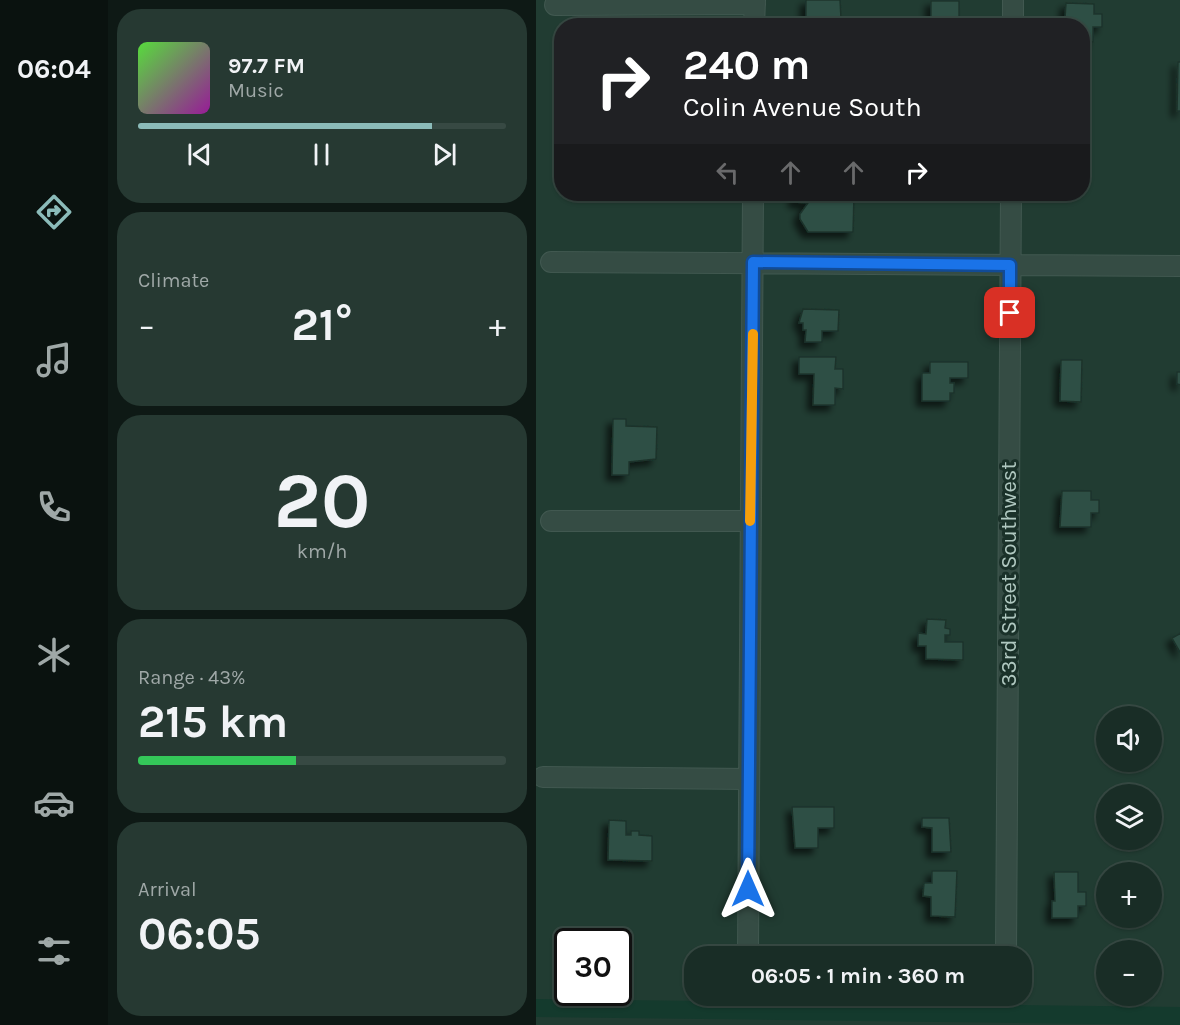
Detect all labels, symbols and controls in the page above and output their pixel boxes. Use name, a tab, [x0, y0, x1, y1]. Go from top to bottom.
text: 240 m	[683, 40, 810, 90]
icon: right	[584, 42, 662, 120]
text: 06:04	[17, 53, 91, 85]
text: 97.7 FM	[228, 53, 305, 79]
text: Music	[228, 79, 284, 102]
text: Colin Avenue South	[683, 91, 922, 123]
icon: previous	[183, 138, 216, 171]
icon: pause	[305, 138, 338, 171]
icon: next	[428, 138, 461, 171]
icon: left	[711, 156, 744, 189]
icon: ahead	[774, 156, 807, 189]
icon: ahead	[837, 156, 870, 189]
icon: right	[900, 156, 933, 189]
icon: directions	[33, 191, 75, 233]
text: Climate	[138, 269, 209, 292]
pin	[984, 287, 1035, 338]
icon: arrive	[993, 296, 1026, 329]
text: 21°	[292, 299, 352, 351]
text: −	[138, 306, 155, 344]
text: +	[489, 306, 506, 344]
icon: music	[33, 339, 75, 381]
text: 20	[274, 455, 370, 547]
street label: 33rd Street Southwest	[996, 461, 1022, 687]
icon: phone	[33, 486, 75, 528]
text: km/h	[297, 540, 347, 563]
icon: climate	[33, 634, 75, 676]
text: Range · 43%	[138, 666, 245, 689]
text: 215 km	[138, 696, 288, 748]
map controls	[1096, 706, 1162, 1006]
button: sound	[1096, 706, 1162, 772]
icon: car	[33, 782, 75, 824]
button: layers	[1096, 784, 1162, 850]
position arrow	[716, 857, 780, 921]
button: +	[1096, 862, 1162, 928]
text: Arrival	[138, 878, 197, 901]
text: 06:05	[138, 908, 261, 960]
speed limit sign: 30	[554, 928, 632, 1006]
icon: filters	[33, 930, 75, 972]
button: −	[1096, 940, 1162, 1006]
text: 06:05 · 1 min · 360 m	[751, 963, 965, 989]

